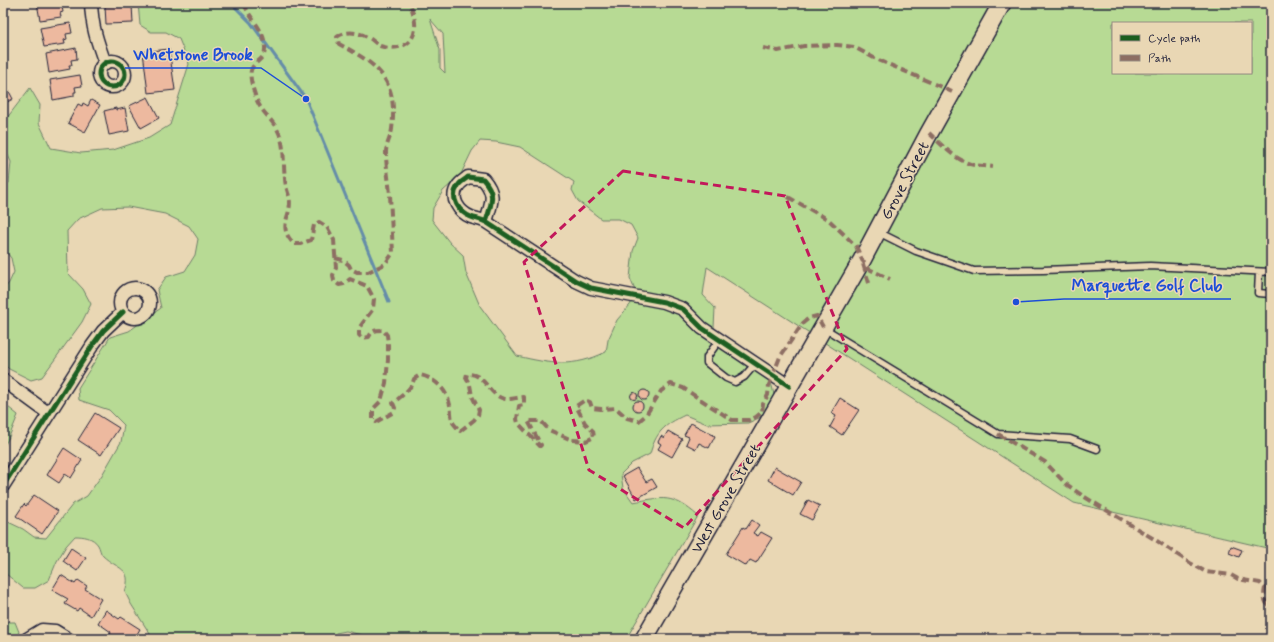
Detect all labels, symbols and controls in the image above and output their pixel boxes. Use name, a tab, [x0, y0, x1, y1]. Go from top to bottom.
legend	[1112, 22, 1252, 74]
text: Cycle path	[1148, 31, 1200, 47]
callout: Whetstone Brook	[125, 39, 261, 68]
text: Whetstone Brook	[132, 44, 253, 66]
text: Path	[1148, 51, 1171, 67]
street label: Grove Street	[876, 138, 935, 223]
callout: Marquette Golf Club	[1064, 270, 1231, 299]
text: Marquette Golf Club	[1072, 275, 1222, 298]
street label: West Grove Street	[687, 440, 766, 557]

